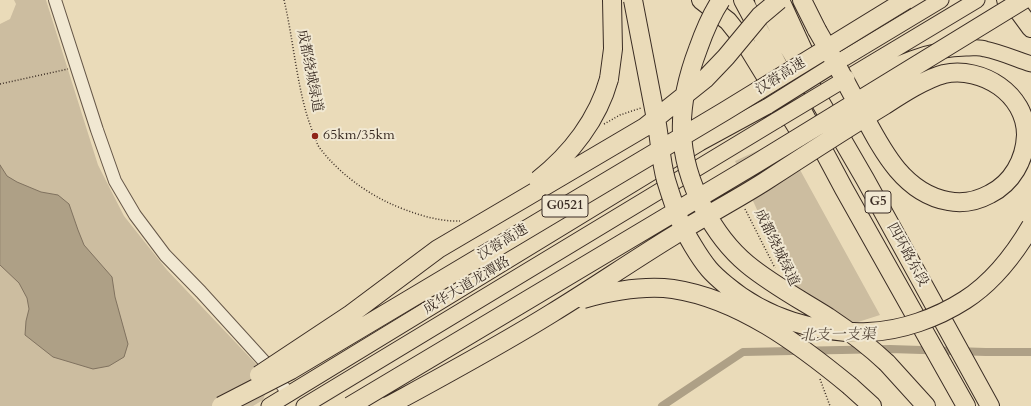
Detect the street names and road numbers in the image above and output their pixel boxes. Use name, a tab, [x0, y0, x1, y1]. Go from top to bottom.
street label: 成都绕城绿道	[293, 28, 325, 114]
street label: 汉蓉高速	[753, 55, 809, 99]
road number: G5	[865, 191, 891, 213]
road number: G0521	[542, 195, 588, 217]
street label: 成都绕城绿道	[750, 207, 802, 289]
street label: 四环路东段	[883, 220, 931, 290]
street label: 汉蓉高速	[475, 221, 531, 265]
street label: 成华大道龙潭路	[421, 254, 513, 318]

